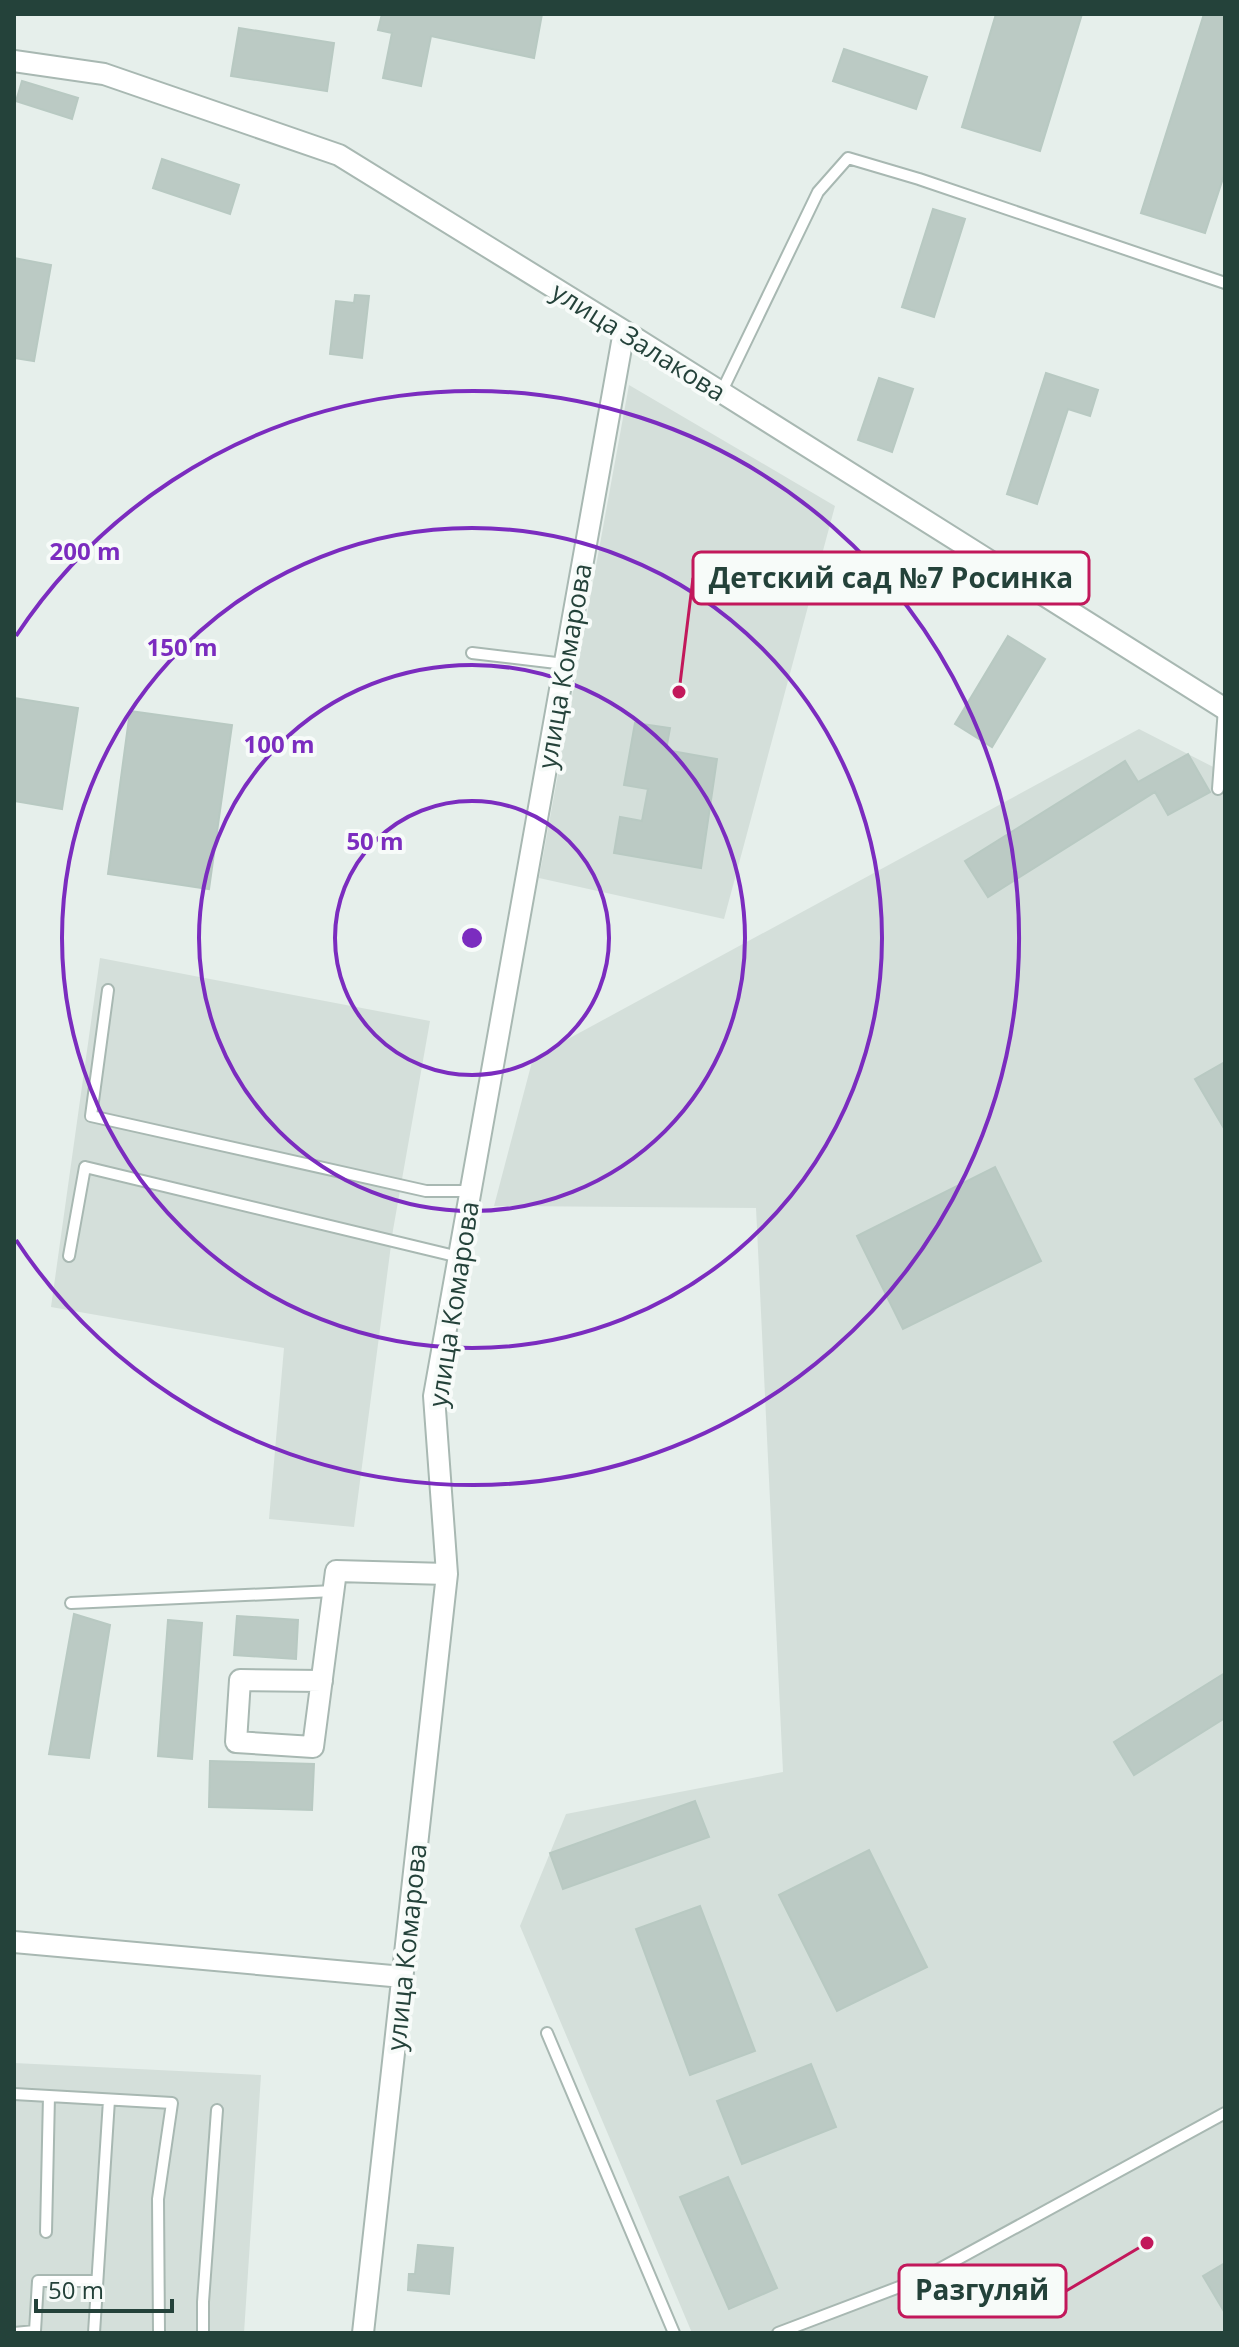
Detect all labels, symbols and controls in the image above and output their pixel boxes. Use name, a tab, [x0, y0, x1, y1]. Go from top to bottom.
street label: улица Залакова	[545, 273, 733, 409]
text: 200 m	[50, 534, 120, 567]
callout: Детский сад №7 Росинка	[693, 552, 1089, 604]
text: Детский сад №7 Росинка	[709, 558, 1073, 596]
street label: улица Комарова	[528, 561, 600, 771]
text: 150 m	[147, 630, 217, 663]
text: 100 m	[244, 727, 314, 760]
text: 50 m	[346, 824, 404, 857]
centre of rings	[458, 924, 486, 952]
street label: улица Комарова	[419, 1199, 487, 1409]
street label: улица Комарова	[377, 1842, 435, 2052]
scale bar	[36, 2263, 172, 2313]
callout: Разгуляй	[899, 2265, 1066, 2317]
text: Разгуляй	[915, 2270, 1049, 2308]
text: 50 m	[48, 2273, 104, 2306]

